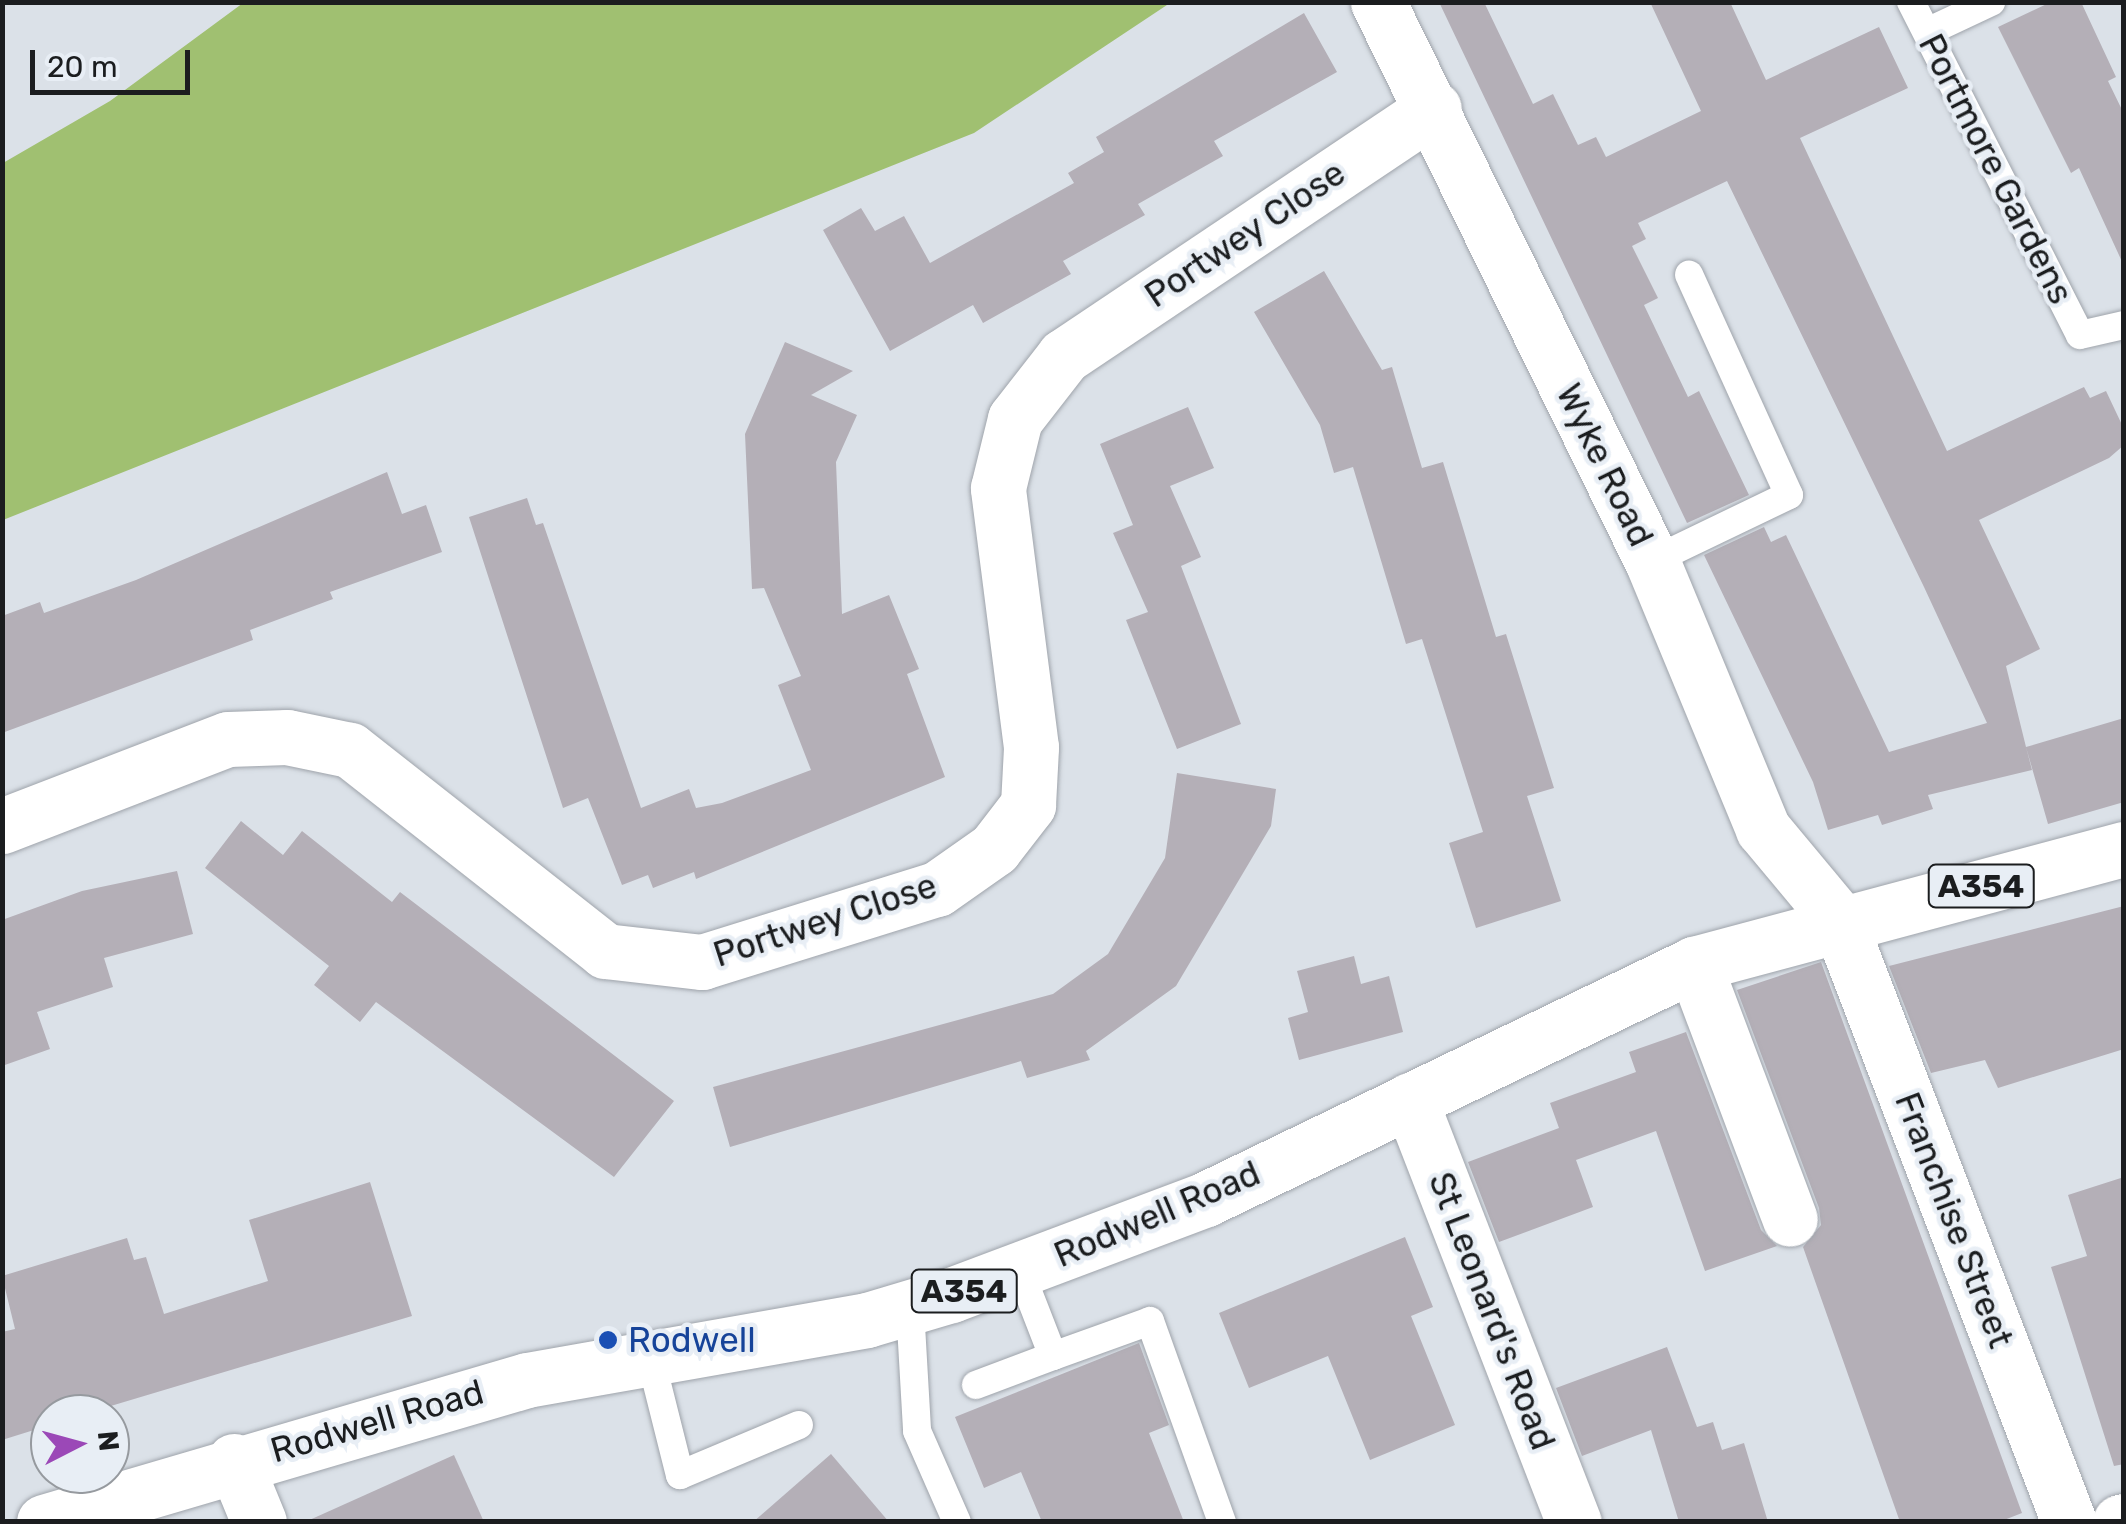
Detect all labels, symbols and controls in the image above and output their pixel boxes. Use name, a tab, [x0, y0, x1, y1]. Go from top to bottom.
street label: Portmore Gardens	[1910, 27, 2082, 311]
scale bar	[35, 30, 195, 92]
text: 20 m	[47, 49, 118, 85]
street label: Portwey Close	[1137, 151, 1353, 317]
street label: Wyke Road	[1548, 377, 1662, 553]
road number: A354	[1926, 859, 2036, 913]
street label: Portwey Close	[708, 864, 942, 976]
street label: Franchise Street	[1886, 1087, 2022, 1353]
street label: Rodwell Road	[1048, 1152, 1266, 1276]
street label: St Leonard's Road	[1420, 1166, 1564, 1456]
road number: A354	[909, 1264, 1019, 1318]
place label: Rodwell	[628, 1319, 756, 1361]
marker: Rodwell	[597, 1329, 619, 1351]
street label: Rodwell Road	[266, 1371, 488, 1471]
north arrow	[30, 1394, 130, 1494]
text: N	[91, 1429, 126, 1453]

